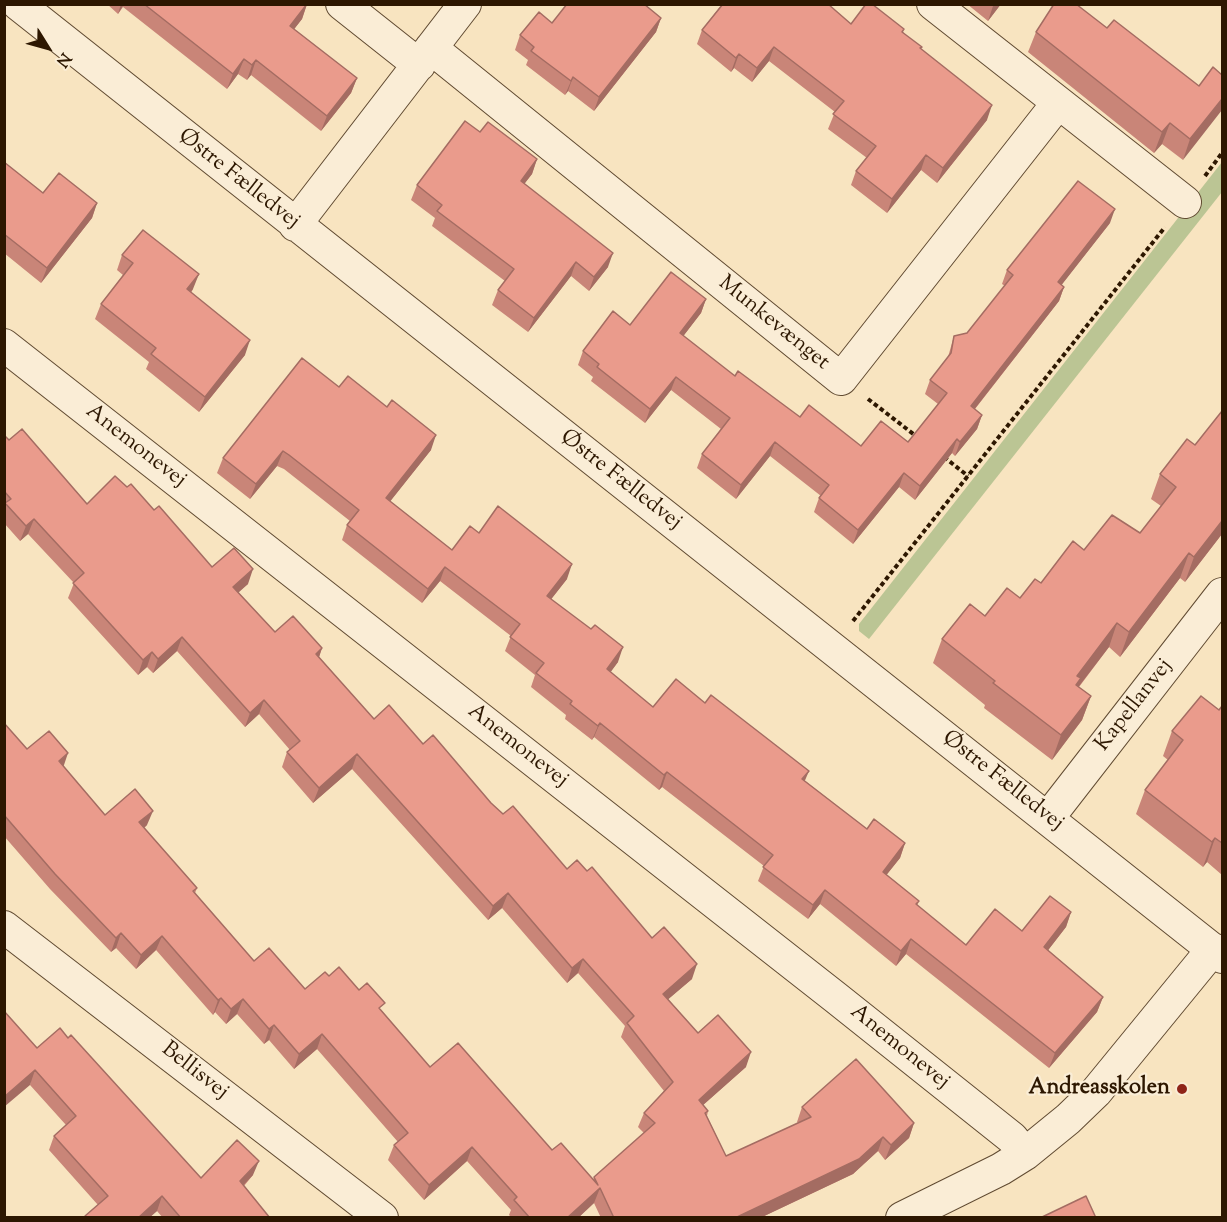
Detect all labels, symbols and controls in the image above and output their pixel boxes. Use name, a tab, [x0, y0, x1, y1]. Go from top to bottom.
north arrow	[18, 18, 78, 78]
text: N	[50, 47, 76, 71]
street label: Østre Fælledvej	[172, 124, 304, 236]
street label: Munkevænget	[712, 271, 834, 377]
street label: Anemonevej	[79, 399, 191, 495]
street label: Østre Fælledvej	[554, 425, 686, 537]
street label: Kapellanvej	[1091, 655, 1179, 757]
street label: Anemonevej	[461, 699, 573, 795]
street label: Østre Fælledvej	[936, 726, 1068, 838]
street label: Anemonevej	[844, 1000, 954, 1096]
street label: Bellisvej	[155, 1038, 233, 1106]
place label: Andreasskolen	[1029, 1076, 1170, 1102]
marker: Andreasskolen	[1175, 1082, 1189, 1096]

